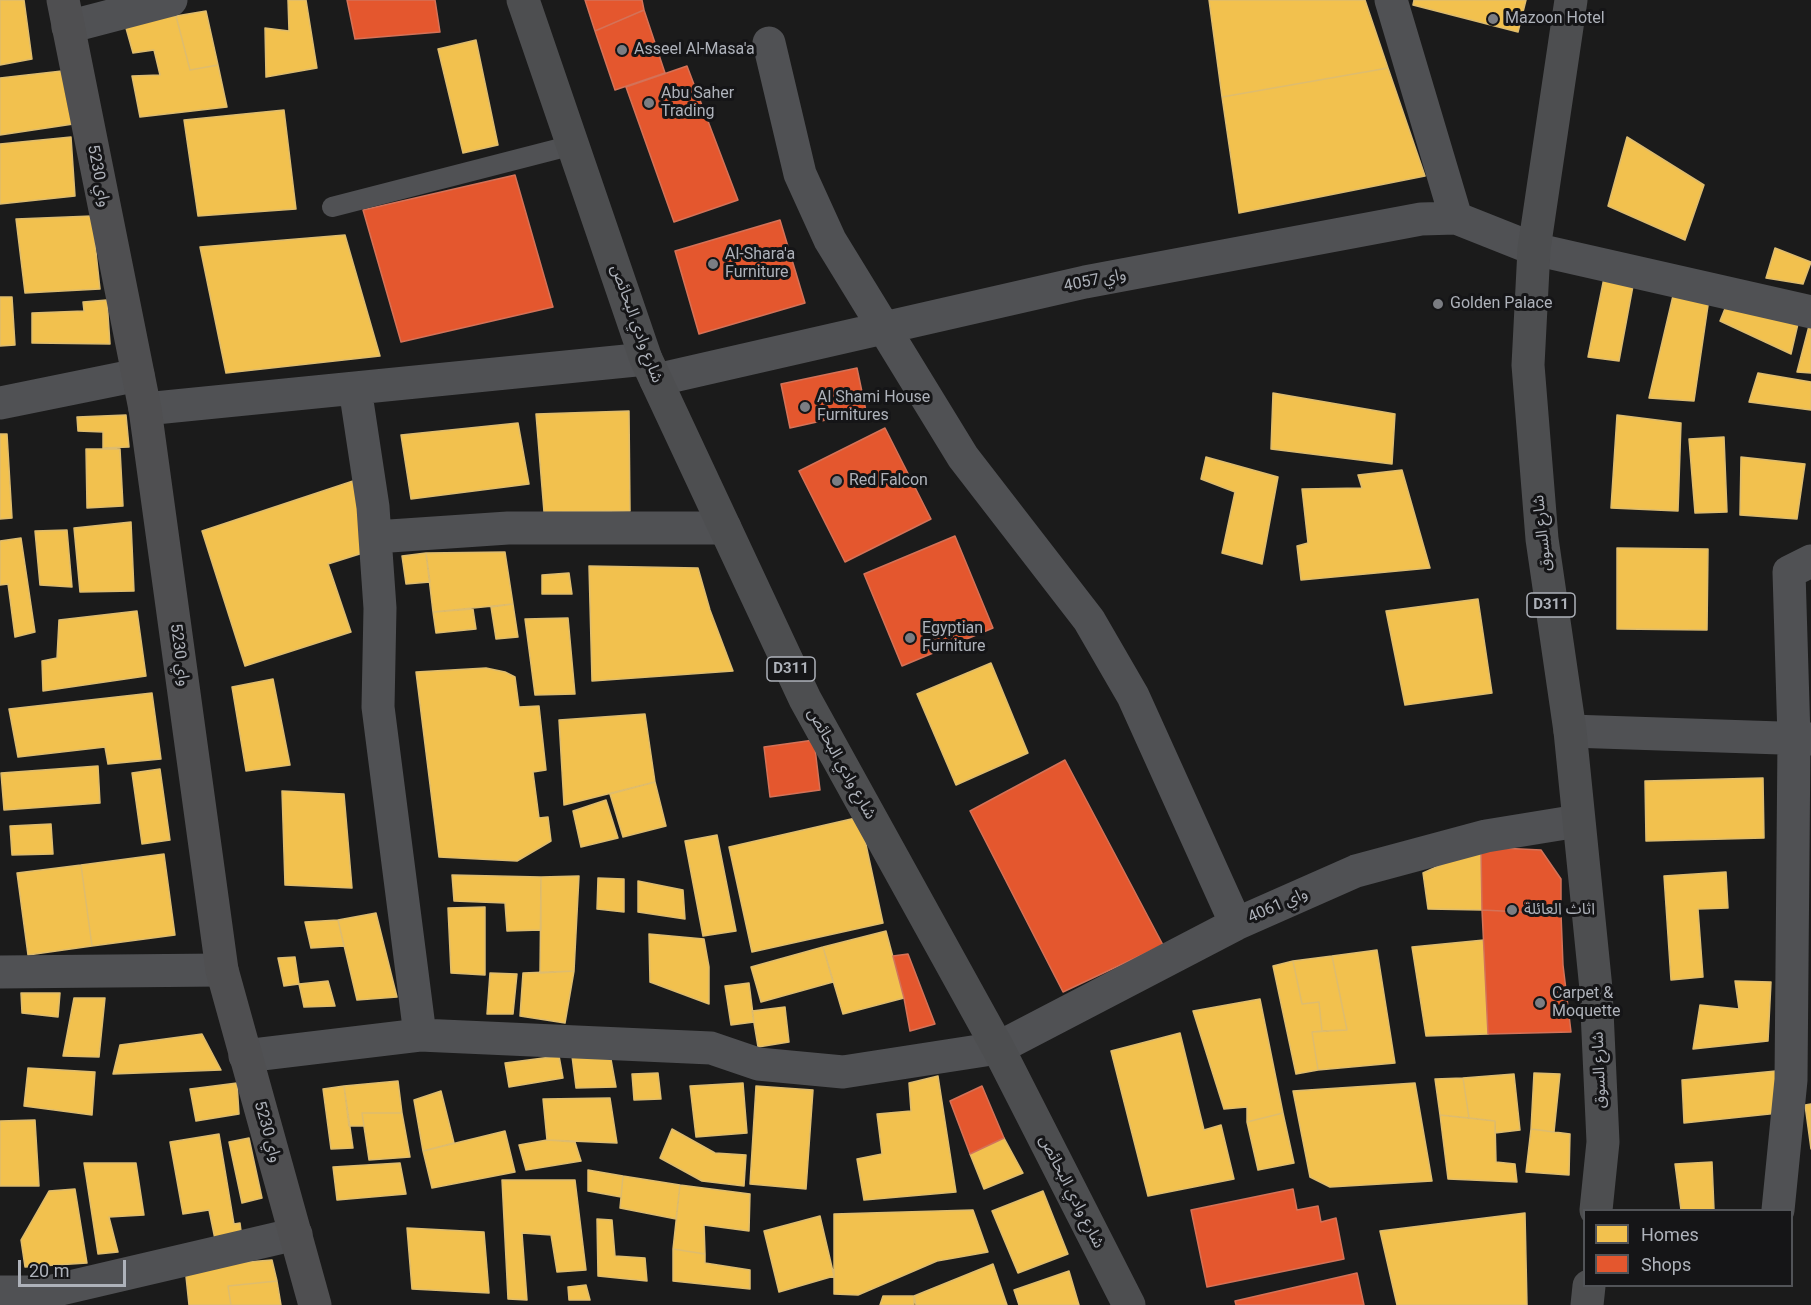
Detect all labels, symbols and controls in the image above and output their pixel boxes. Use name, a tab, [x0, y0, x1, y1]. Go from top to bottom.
place label: Mazoon Hotel	[1505, 9, 1605, 29]
marker: Mazoon Hotel	[1486, 12, 1500, 26]
place label: Asseel Al-Masa'a	[634, 40, 755, 60]
marker: Asseel Al-Masa'a	[615, 43, 629, 57]
place label: Abu Saher Trading	[661, 84, 734, 122]
marker: Abu Saher Trading	[642, 96, 656, 110]
street label: واي 5230	[83, 143, 113, 209]
place label: Al-Shara'a Furniture	[725, 245, 795, 283]
marker: Al-Shara'a Furniture	[706, 257, 720, 271]
street label: شارع وادي البحائص	[606, 262, 666, 386]
street label: واي 4057	[1062, 266, 1128, 296]
place label: Golden Palace	[1450, 294, 1552, 314]
marker: Golden Palace	[1431, 297, 1445, 311]
place label: Al Shami House Furnitures	[817, 388, 930, 426]
marker: Al Shami House Furnitures	[798, 400, 812, 414]
place label: Red Falcon	[849, 471, 928, 491]
marker: Red Falcon	[830, 474, 844, 488]
street label: شارع السوق	[1529, 494, 1557, 572]
road number: D311	[1527, 593, 1575, 617]
place label: Egyptian Furniture	[922, 619, 985, 657]
street label: واي 5230	[165, 622, 193, 688]
marker: Egyptian Furniture	[903, 631, 917, 645]
road number: D311	[767, 657, 815, 681]
street label: شارع وادي البحائص	[803, 705, 879, 823]
street label: واي 4061	[1245, 884, 1311, 928]
place label: اثاث العائلة	[1524, 900, 1595, 920]
marker: اثاث العائلة	[1505, 903, 1519, 917]
place label: Carpet & Moquette	[1552, 984, 1620, 1022]
marker: Carpet & Moquette	[1533, 996, 1547, 1010]
street label: شارع السوق	[1589, 1031, 1611, 1109]
street label: واي 5230	[249, 1099, 285, 1165]
street label: شارع وادي البحائص	[1034, 1132, 1108, 1252]
legend	[1583, 1209, 1793, 1287]
text: Homes	[1641, 1224, 1699, 1245]
scale bar	[21, 1248, 129, 1286]
text: Shops	[1641, 1254, 1691, 1275]
text: 20 m	[29, 1260, 69, 1281]

